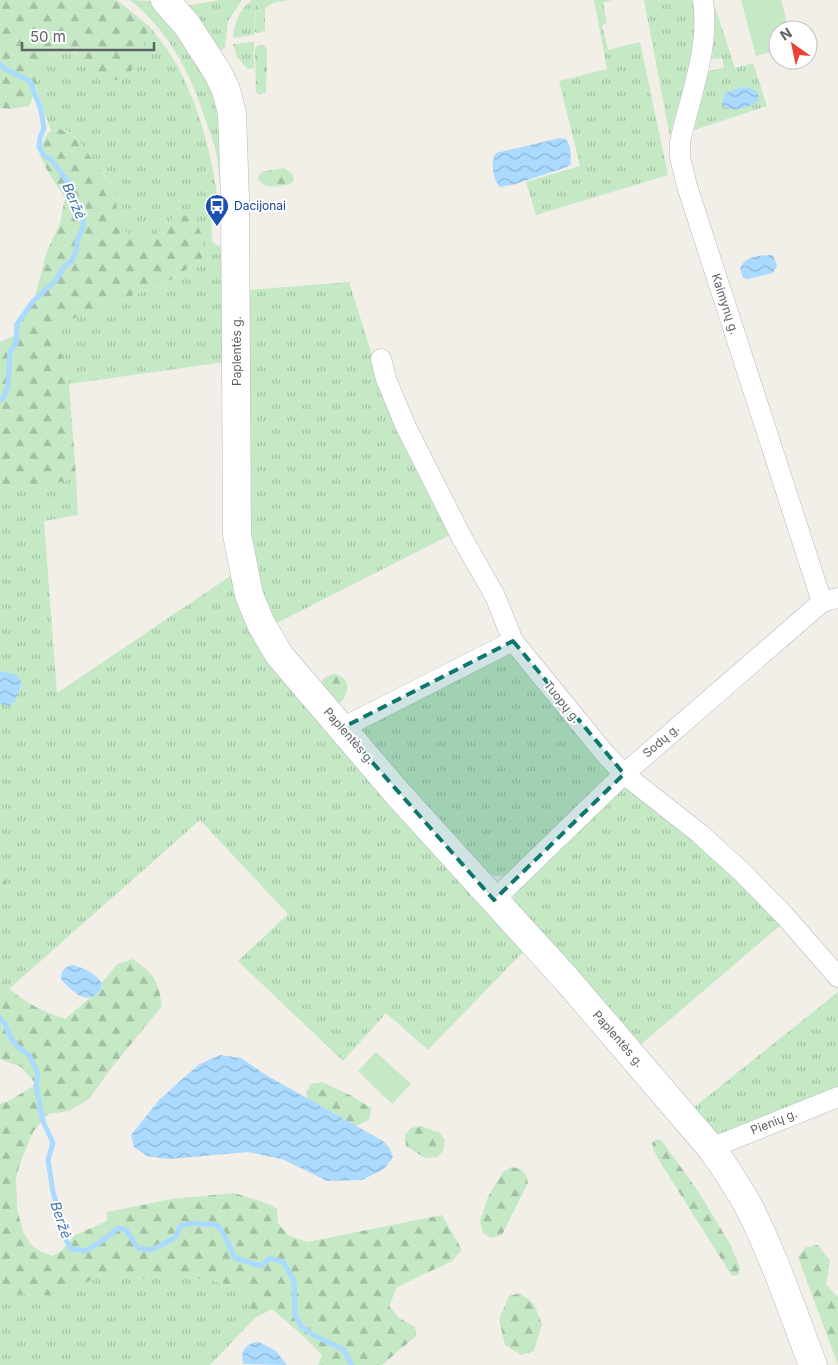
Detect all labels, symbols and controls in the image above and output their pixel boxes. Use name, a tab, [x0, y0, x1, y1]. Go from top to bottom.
scale bar	[22, 20, 155, 52]
north arrow	[768, 20, 818, 70]
text: N	[777, 24, 795, 44]
text: 50 m	[30, 27, 66, 46]
water label: Beržė	[59, 180, 90, 222]
bus stop icon: Dacijonai	[204, 193, 230, 227]
place label: Dacijonai	[234, 198, 286, 213]
street label: Kaimynų g.	[709, 271, 742, 336]
street label: Paplentės g.	[229, 316, 244, 386]
street label: Tuopų g.	[541, 678, 584, 726]
street label: Paplentės g.	[321, 704, 378, 767]
street label: Sodų g.	[639, 721, 682, 761]
street label: Paplentės g.	[590, 1007, 647, 1070]
street label: Pienių g.	[748, 1105, 799, 1138]
water label: Beržė	[48, 1199, 75, 1241]

